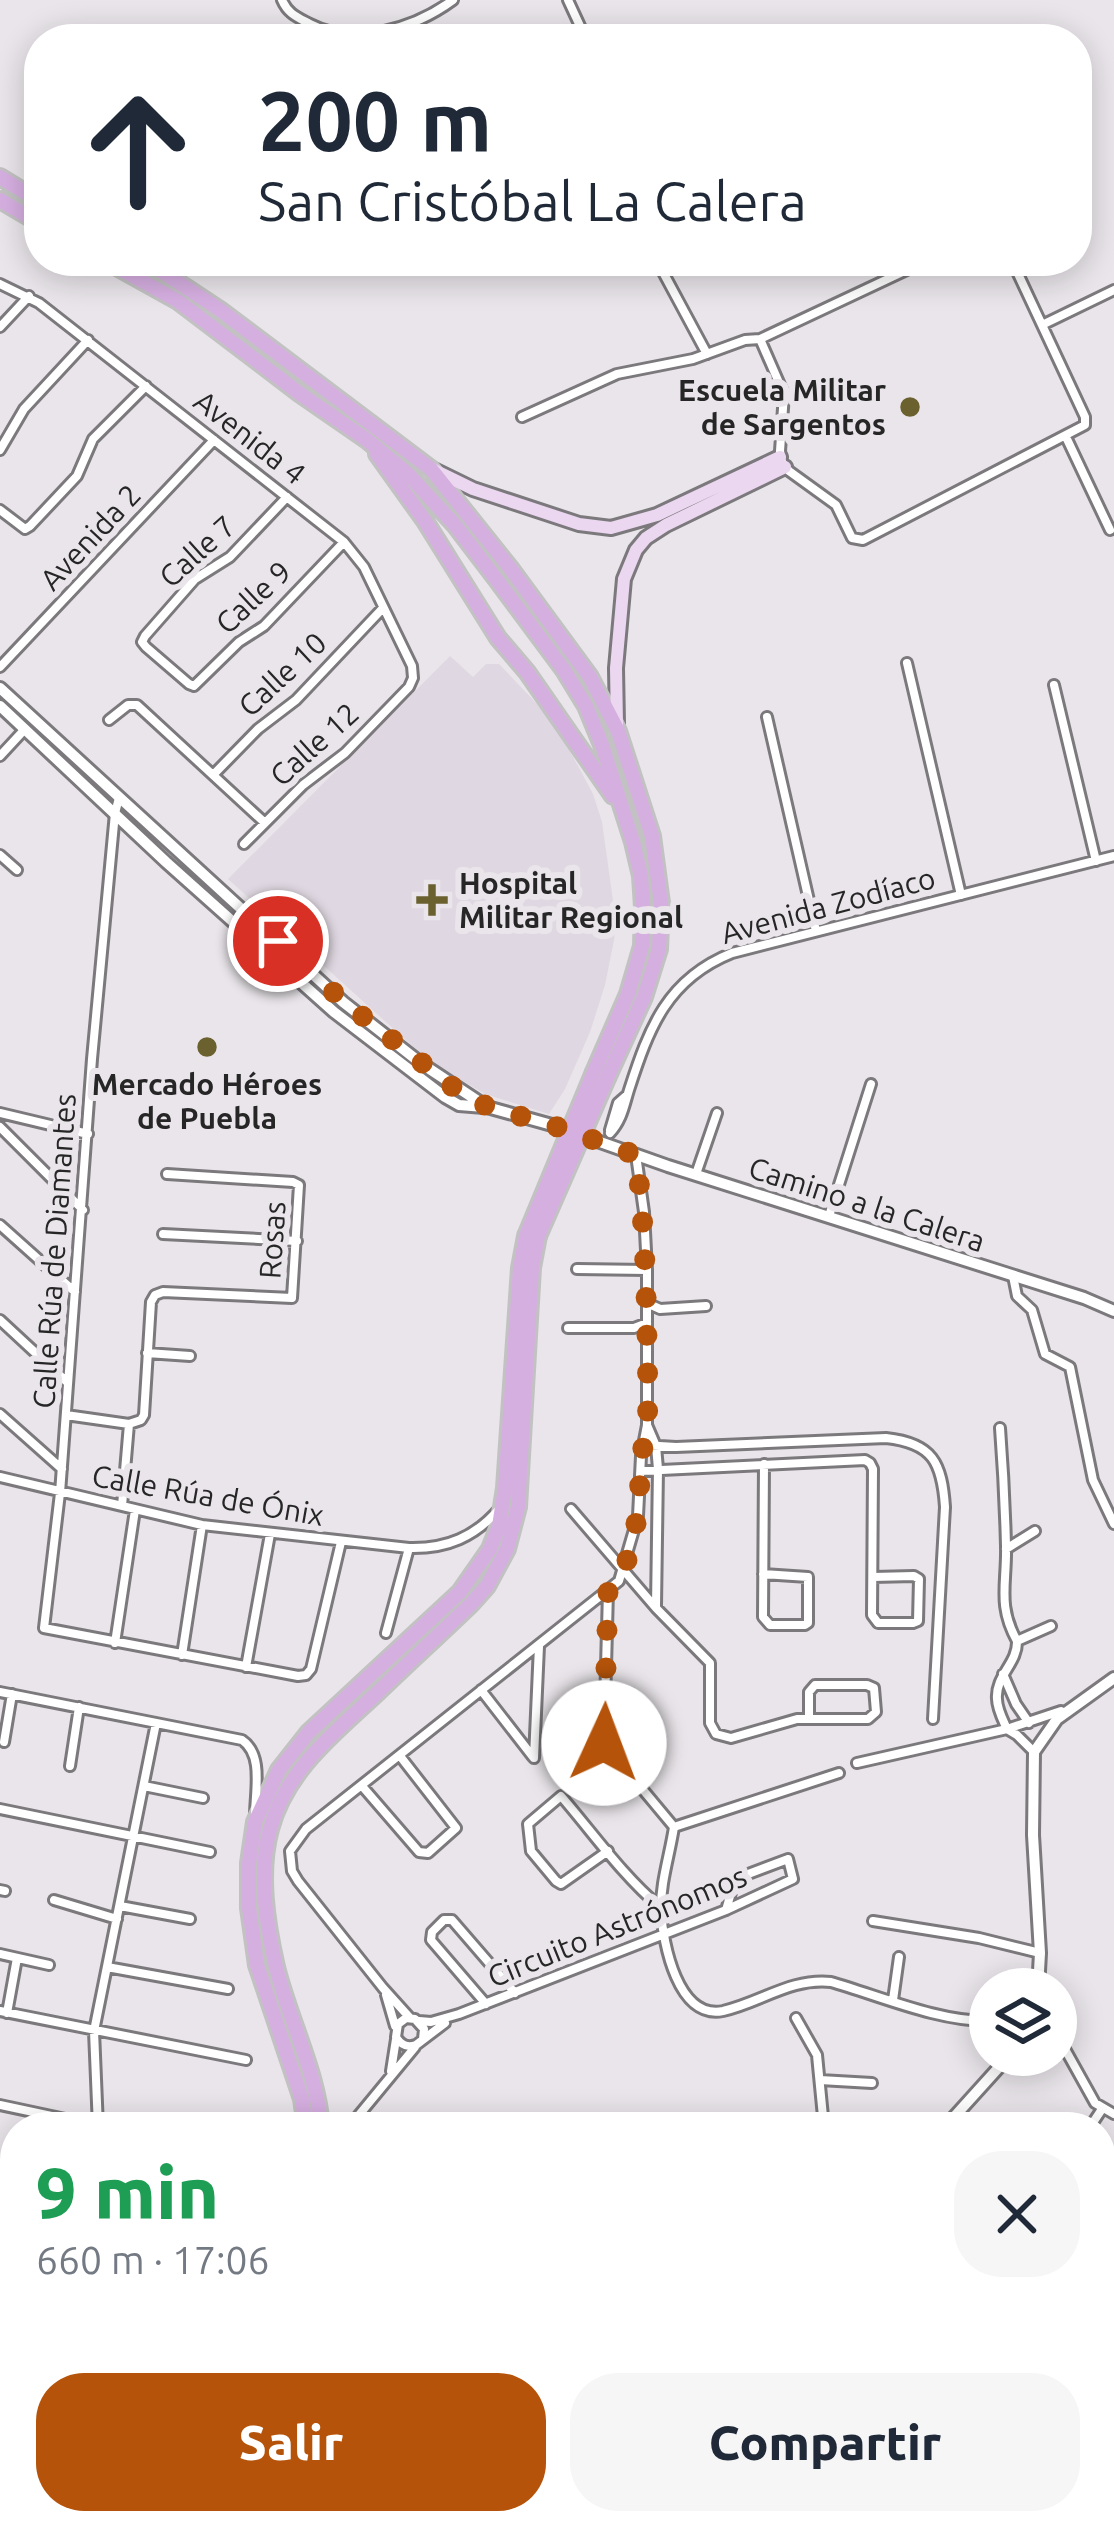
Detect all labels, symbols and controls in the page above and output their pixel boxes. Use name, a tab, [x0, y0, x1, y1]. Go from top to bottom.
icon: ahead	[60, 72, 216, 228]
text: 200 m	[258, 73, 492, 167]
text: San Cristóbal La Calera	[258, 171, 807, 231]
place label: Escuela Militar de Sargentos	[678, 373, 887, 441]
street label: Avenida 4	[188, 383, 312, 491]
marker: Escuela Militar de Sargentos	[897, 394, 923, 420]
street label: Avenida 2	[33, 477, 147, 597]
street label: Calle 7	[152, 508, 242, 594]
street label: Calle 9	[209, 554, 297, 640]
street label: Calle 10	[231, 625, 333, 723]
street label: Calle 12	[263, 696, 365, 792]
street label: Avenida Zodíaco	[717, 860, 939, 950]
place label: Hospital Militar Regional	[459, 866, 683, 934]
marker: Hospital Militar Regional	[416, 884, 448, 916]
pin	[227, 890, 329, 992]
icon: arrive	[245, 908, 311, 974]
marker: Mercado Héroes de Puebla	[194, 1034, 220, 1060]
place label: Mercado Héroes de Puebla	[92, 1067, 322, 1135]
street label: Calle Rúa de Diamantes	[26, 1092, 82, 1410]
street label: Camino a la Calera	[745, 1150, 989, 1258]
street label: Rosas	[252, 1200, 292, 1280]
street label: Calle Rúa de Ónix	[89, 1458, 327, 1532]
position arrow	[541, 1680, 667, 1806]
street label: Circuito Astrónomos	[483, 1858, 751, 1994]
map controls	[969, 1968, 1077, 2076]
button: layers	[969, 1968, 1077, 2076]
button: close	[954, 2151, 1080, 2277]
text: 9 min	[36, 2152, 219, 2233]
text: 660 m · 17:06	[36, 2238, 270, 2281]
button: Salir	[36, 2373, 546, 2511]
button: Compartir	[570, 2373, 1080, 2511]

